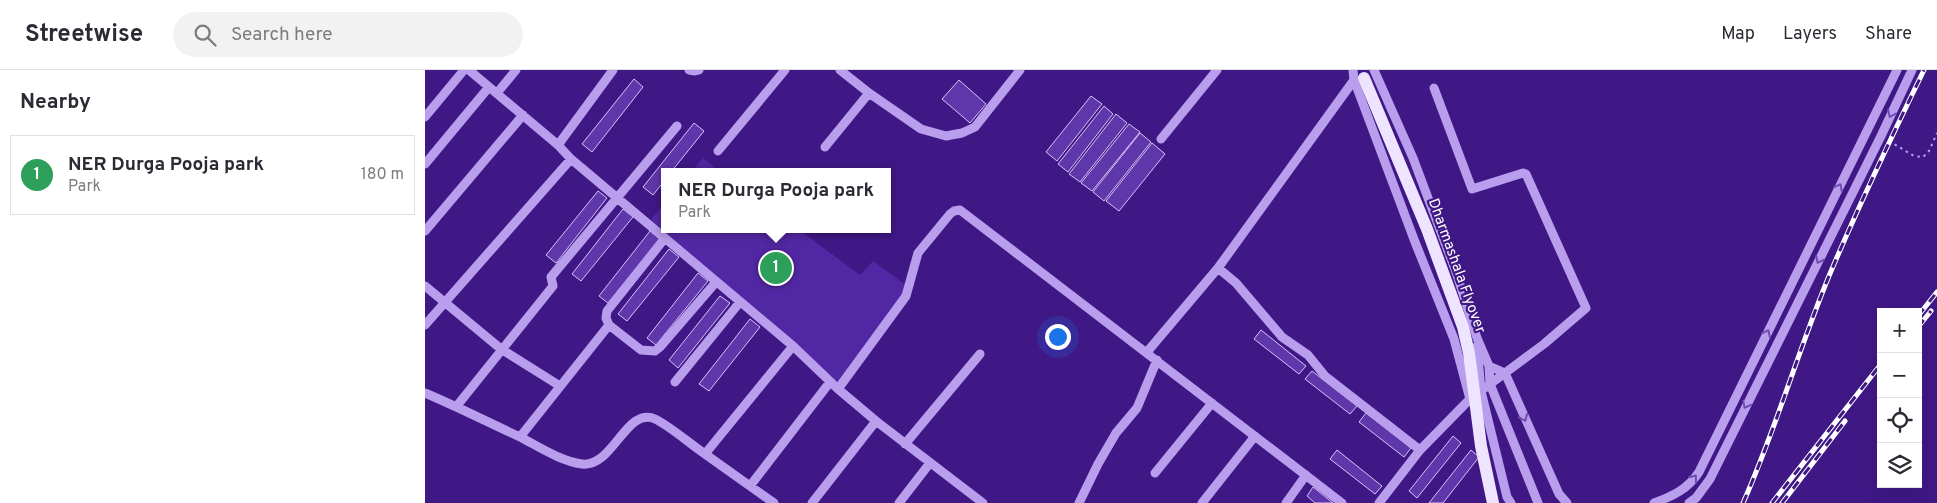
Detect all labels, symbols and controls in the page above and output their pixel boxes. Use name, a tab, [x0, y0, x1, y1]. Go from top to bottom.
search box	[173, 12, 523, 57]
text: Streetwise	[25, 20, 143, 50]
icon: search	[191, 21, 219, 49]
text: Search here	[231, 23, 333, 47]
text: Map	[1721, 23, 1755, 46]
text: Layers	[1783, 23, 1837, 46]
text: Share	[1865, 23, 1912, 46]
text: Nearby	[20, 89, 91, 116]
one-way arrow	[1887, 109, 1897, 118]
text: NER Durga Pooja park	[68, 153, 264, 177]
text: 1	[34, 165, 40, 185]
text: 180 m	[361, 165, 404, 185]
popup	[661, 168, 891, 233]
text: Park	[68, 177, 101, 197]
text: NER Durga Pooja park	[678, 179, 874, 203]
one-way arrow	[1833, 184, 1843, 193]
street label: Dharmashala Flyover	[1423, 196, 1489, 336]
text: Park	[678, 203, 711, 223]
pin: 1	[760, 249, 792, 287]
one-way arrow	[1815, 255, 1825, 264]
map controls	[1877, 308, 1922, 488]
button: +	[1877, 308, 1922, 353]
your location	[1045, 324, 1071, 350]
one-way arrow	[1761, 329, 1772, 338]
button: −	[1877, 353, 1922, 398]
button: locate	[1877, 398, 1922, 443]
one-way arrow	[1742, 400, 1753, 409]
one-way arrow	[1518, 413, 1529, 422]
button: layers	[1877, 443, 1922, 488]
one-way arrow	[1689, 475, 1697, 484]

